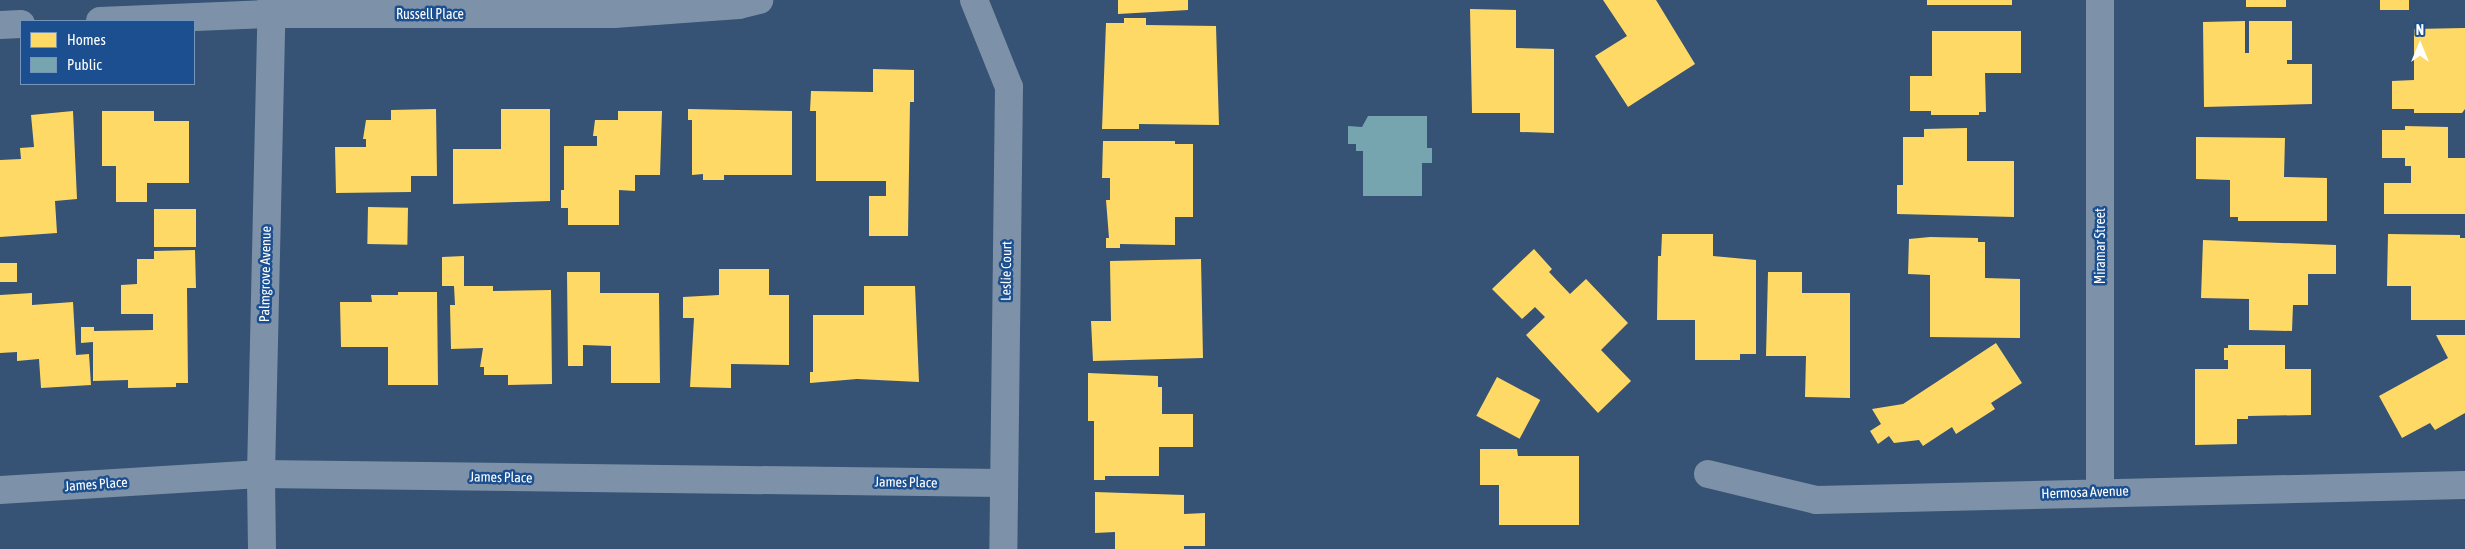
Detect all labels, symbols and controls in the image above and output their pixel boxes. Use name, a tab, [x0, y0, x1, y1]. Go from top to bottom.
street label: Russell Place	[396, 6, 464, 22]
legend	[20, 20, 195, 85]
north arrow	[2395, 20, 2445, 70]
text: N	[2416, 22, 2424, 38]
text: Homes	[67, 31, 106, 48]
text: Public	[67, 56, 102, 73]
street label: Miramar Street	[2092, 208, 2108, 284]
street label: Palmgrove Avenue	[256, 226, 274, 322]
street label: Leslie Court	[997, 241, 1015, 301]
street label: James Place	[469, 468, 533, 486]
street label: James Place	[64, 473, 128, 495]
street label: James Place	[874, 473, 938, 491]
street label: Hermosa Avenue	[2041, 482, 2129, 502]

